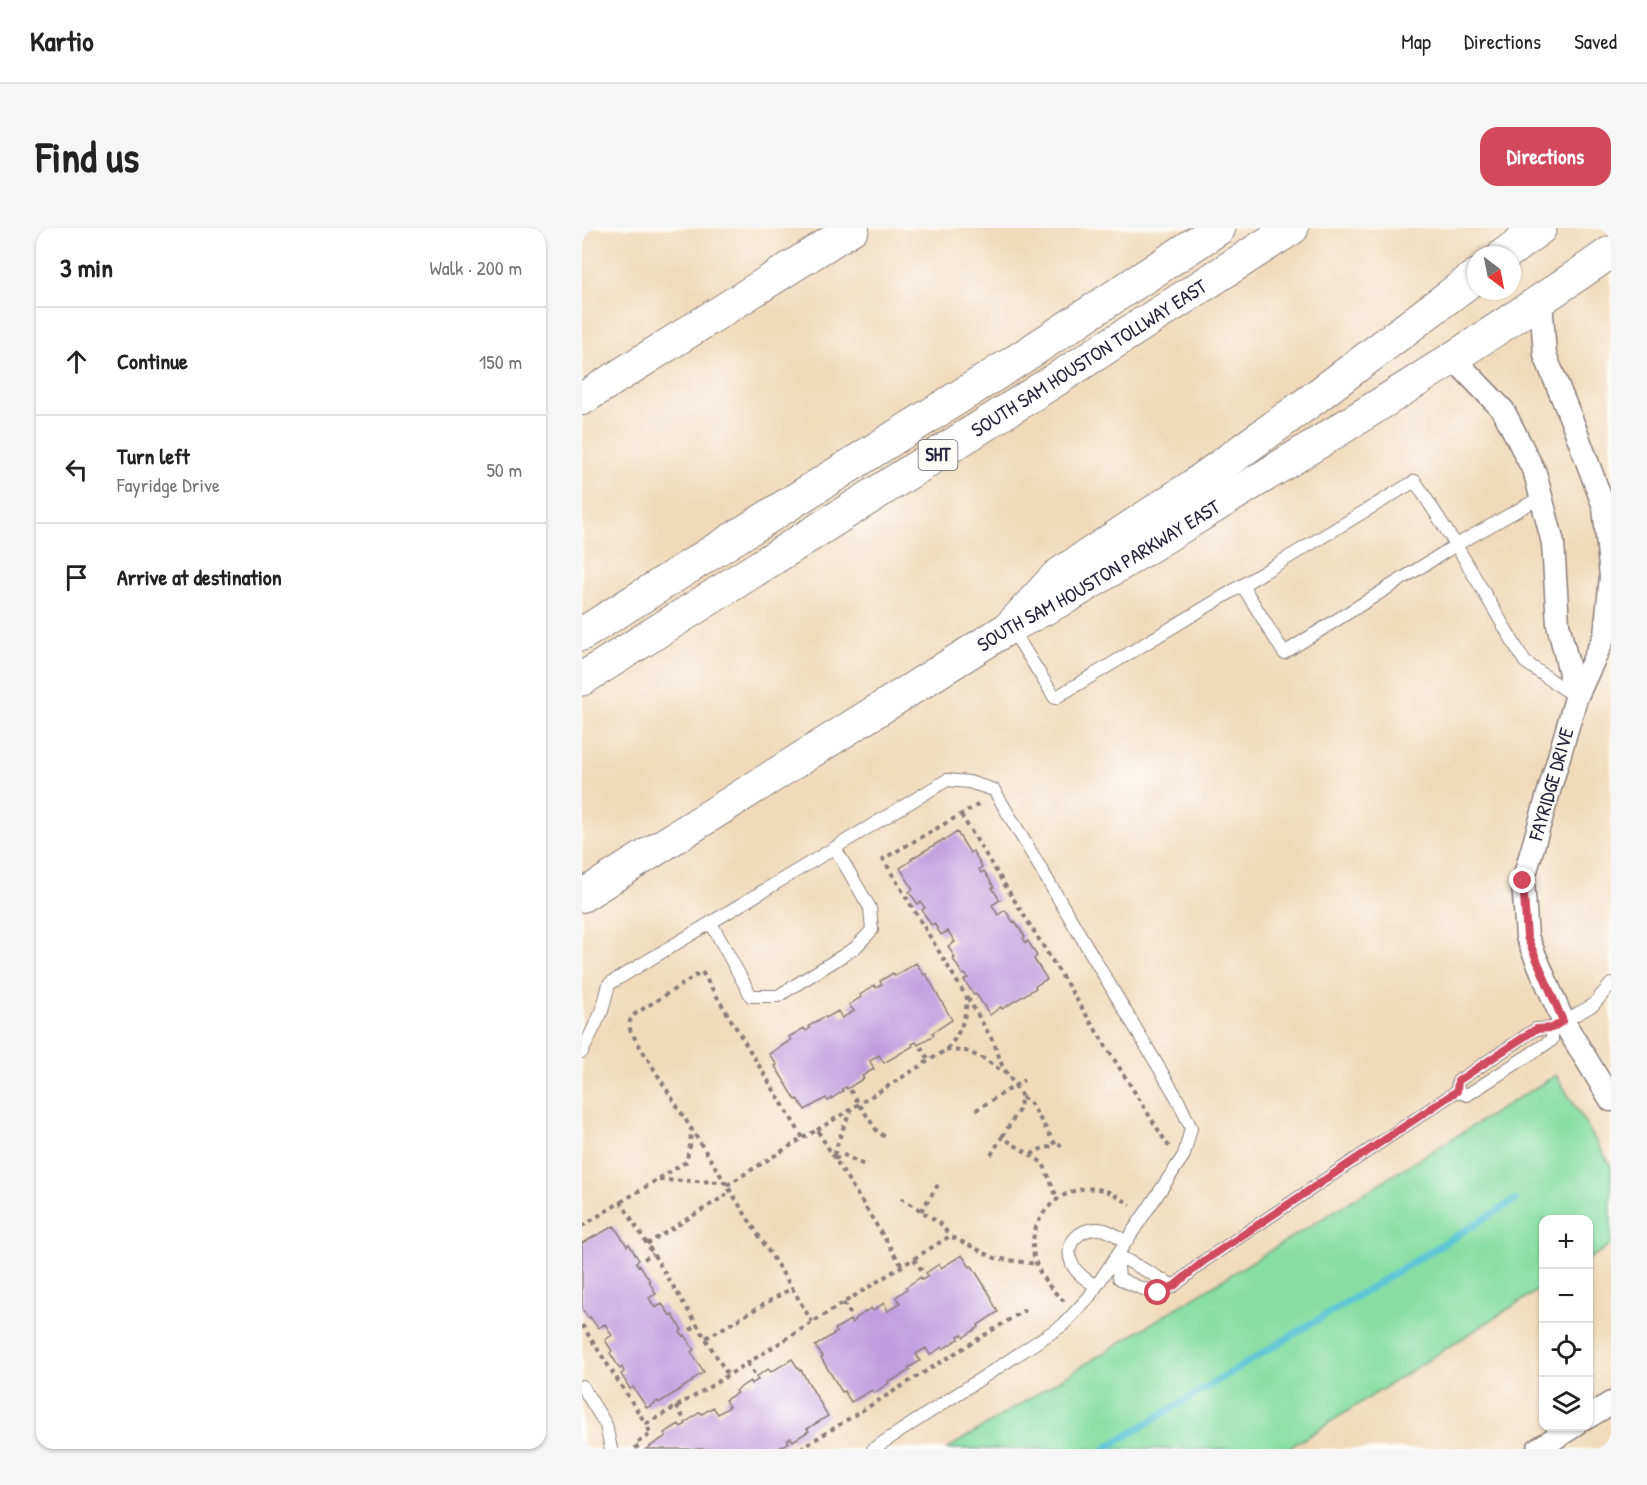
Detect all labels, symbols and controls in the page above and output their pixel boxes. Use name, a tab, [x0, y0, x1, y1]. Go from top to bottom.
text: Kartio	[30, 22, 94, 60]
text: Map	[1401, 27, 1431, 56]
text: Directions	[1464, 27, 1541, 56]
text: Saved	[1574, 27, 1617, 56]
button: Directions	[1480, 127, 1611, 186]
text: Find us	[36, 128, 139, 185]
north arrow	[1467, 246, 1521, 300]
text: 3 min	[60, 250, 113, 285]
text: Walk · 200 m	[430, 254, 522, 281]
street label: SOUTH SAM HOUSTON TOLLWAY EAST	[966, 272, 1212, 443]
icon: ahead	[60, 345, 93, 378]
text: Continue	[117, 346, 188, 376]
text: 150 m	[479, 348, 522, 375]
road number: SHT	[918, 440, 958, 470]
text: Turn left	[117, 441, 190, 471]
icon: left	[60, 453, 93, 486]
text: 50 m	[486, 456, 522, 483]
text: Fayridge Drive	[117, 471, 220, 498]
street label: SOUTH SAM HOUSTON PARKWAY EAST	[972, 492, 1225, 658]
icon: arrive	[60, 561, 93, 594]
text: Arrive at destination	[117, 562, 282, 592]
street label: FAYRIDGE DRIVE	[1521, 724, 1579, 844]
route end	[1509, 867, 1535, 893]
map controls	[1539, 1215, 1593, 1431]
button: +	[1539, 1215, 1593, 1269]
button: −	[1539, 1269, 1593, 1323]
route start	[1144, 1279, 1170, 1305]
button: locate	[1539, 1323, 1593, 1377]
button: layers	[1539, 1377, 1593, 1431]

